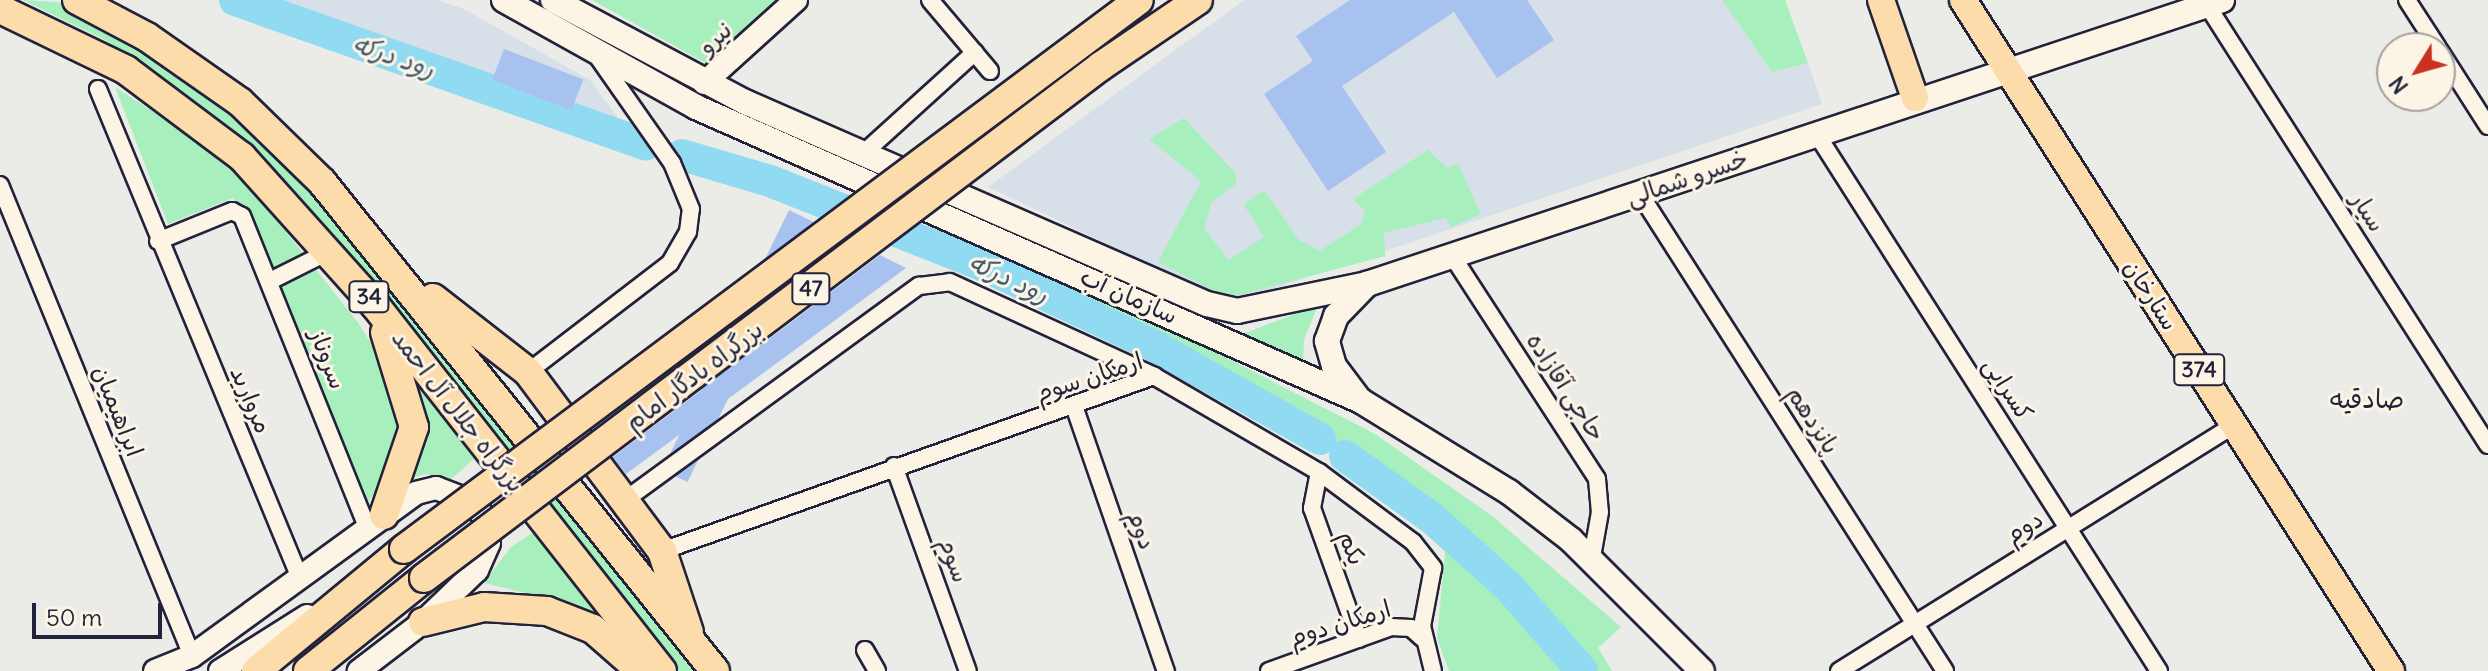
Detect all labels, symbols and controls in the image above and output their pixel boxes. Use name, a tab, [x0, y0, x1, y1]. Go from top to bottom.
street label: نیرو	[692, 16, 738, 60]
water label: رود درکه	[349, 28, 439, 84]
north arrow	[2376, 32, 2456, 112]
text: N	[2383, 71, 2414, 100]
street label: خسرو شمالی	[1623, 144, 1751, 212]
street label: سیار	[2345, 187, 2391, 237]
water label: رود درکه	[964, 246, 1054, 310]
street label: ستارخان	[2118, 254, 2184, 336]
street label: سازمان آب	[1076, 262, 1182, 330]
road number: 47	[791, 271, 831, 307]
road number: 34	[347, 279, 391, 315]
street label: بزرگراه یادگار امام	[620, 315, 768, 437]
street label: بزرگراه جلال آل احمد	[386, 324, 530, 498]
street label: سروناز	[303, 325, 353, 393]
street label: حاجی آقازاده	[1520, 328, 1612, 446]
street label: ارمکان سوم	[1032, 346, 1146, 408]
street label: کسرایی	[1977, 352, 2039, 426]
road number: 374	[2173, 352, 2225, 388]
street label: ابراهیمیان	[87, 361, 149, 461]
street label: مروارید	[224, 362, 278, 438]
street label: پانزدهم	[1781, 381, 1845, 459]
district label: صادقیه	[2330, 383, 2404, 415]
street label: دوم	[2000, 504, 2048, 550]
street label: دوم	[1122, 507, 1162, 553]
street label: یکم	[1333, 527, 1371, 569]
street label: سوم	[933, 534, 975, 586]
scale bar	[36, 587, 166, 637]
street label: ارمکان دوم	[1286, 594, 1394, 652]
text: 50 m	[46, 602, 102, 632]

